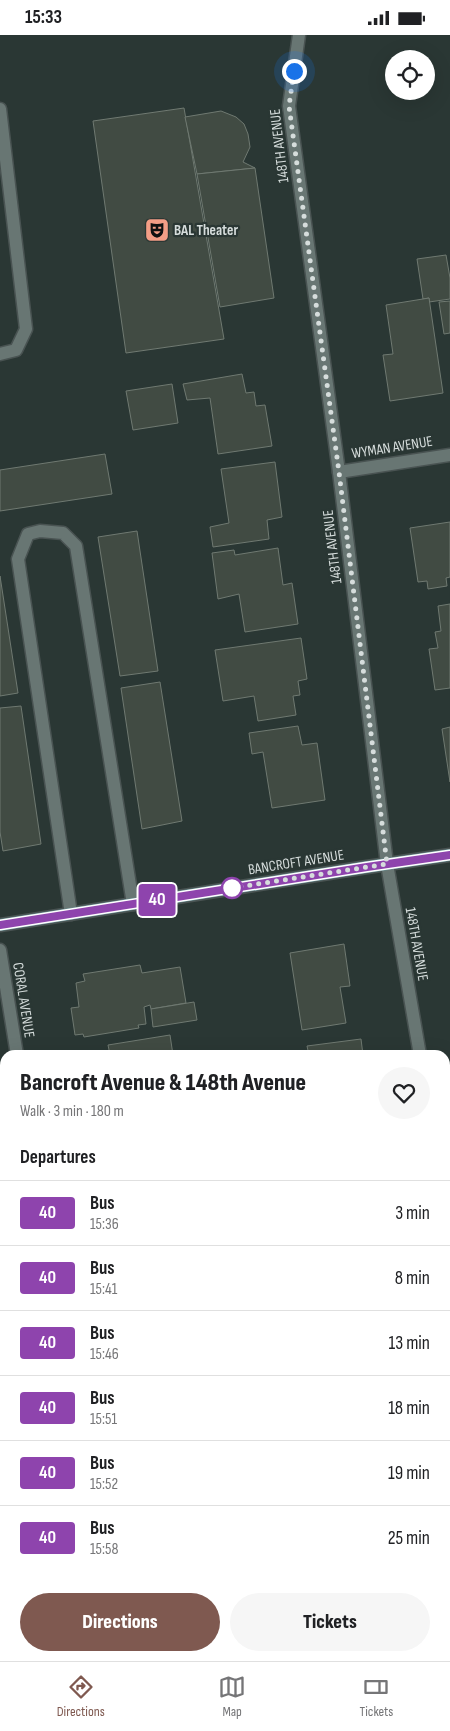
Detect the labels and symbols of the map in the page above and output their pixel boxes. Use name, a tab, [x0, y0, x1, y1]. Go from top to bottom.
your location	[282, 59, 307, 84]
street label: 148TH AVENUE	[266, 108, 293, 184]
theatre icon: BAL Theater	[144, 217, 170, 243]
place label: BAL Theater	[174, 221, 238, 240]
street label: WYMAN AVENUE	[350, 432, 434, 463]
street label: 148TH AVENUE	[319, 509, 346, 585]
street label: BANCROFT AVENUE	[247, 846, 345, 879]
unlabelled marker	[221, 877, 243, 899]
line badge: 40	[134, 884, 180, 916]
street label: 148TH AVENUE	[401, 906, 432, 982]
street label: CORAL AVENUE	[8, 961, 39, 1039]

